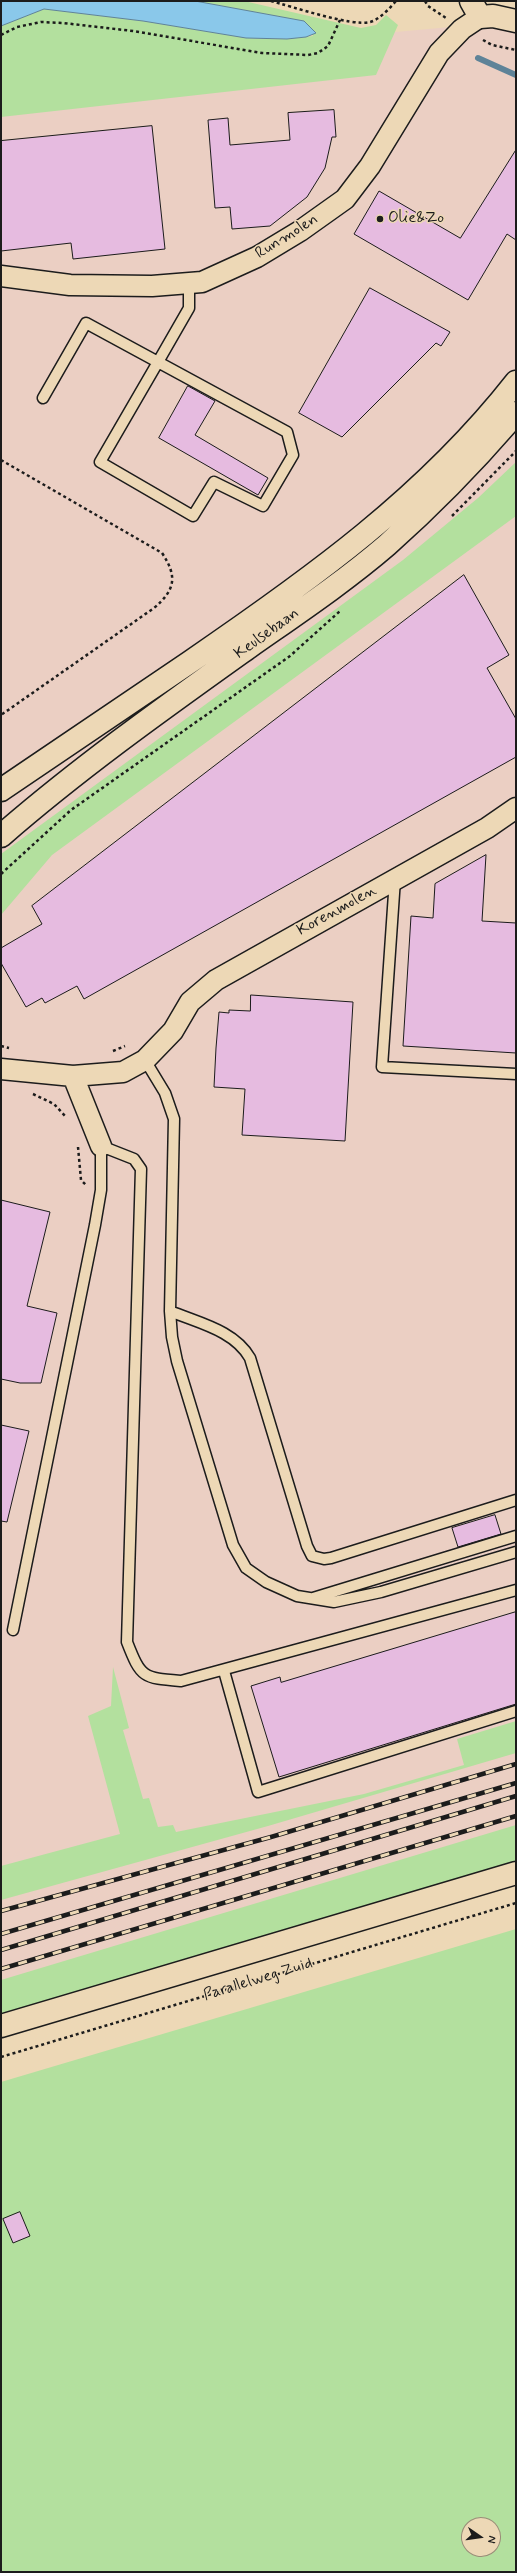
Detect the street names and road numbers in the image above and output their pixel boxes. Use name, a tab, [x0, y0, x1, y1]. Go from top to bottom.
street label: Runmolen	[252, 210, 322, 264]
street label: Keulsebaan	[231, 604, 303, 664]
street label: Korenmolen	[294, 881, 380, 941]
street label: Parallelweg Zuid	[201, 1954, 315, 2006]

